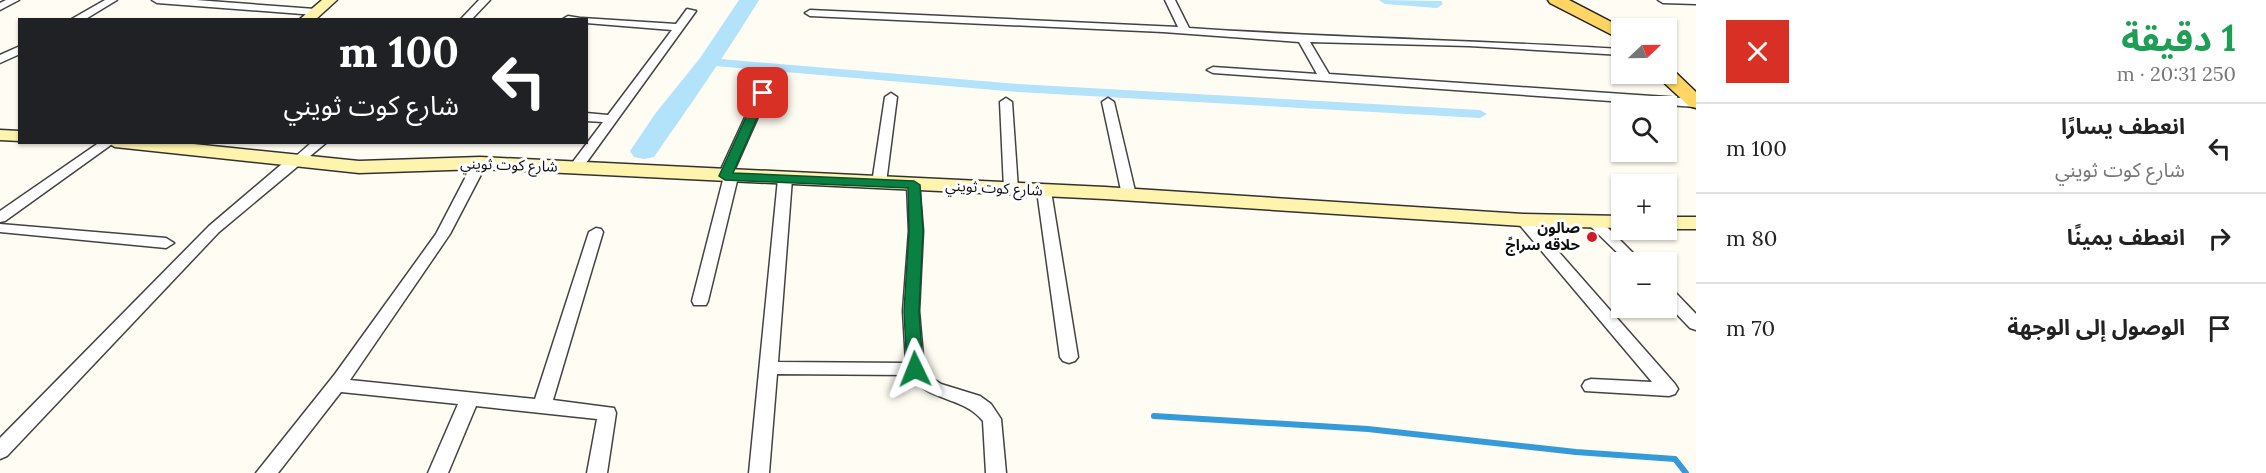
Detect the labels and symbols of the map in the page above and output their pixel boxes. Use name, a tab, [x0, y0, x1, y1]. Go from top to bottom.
north arrow	[1611, 18, 1677, 84]
pin	[737, 67, 788, 118]
street label: شارع كوت ثويني	[460, 153, 558, 179]
street label: شارع كوت ثويني	[945, 175, 1043, 203]
place label: صالون حلاقه سراجً	[1505, 218, 1581, 256]
marker: صالون حلاقه سراجً	[1585, 230, 1599, 244]
position arrow	[883, 337, 947, 401]

